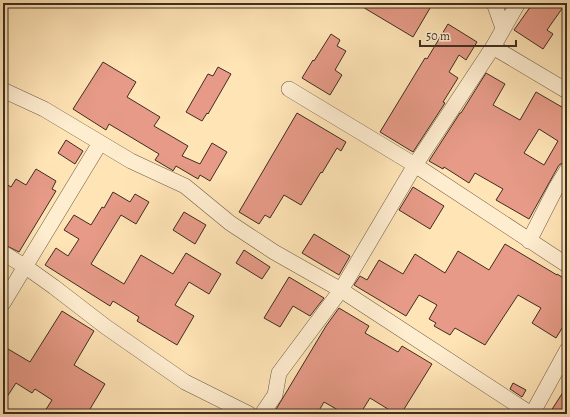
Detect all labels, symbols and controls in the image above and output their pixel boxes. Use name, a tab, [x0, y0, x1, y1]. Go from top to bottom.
scale bar	[420, 22, 516, 48]
text: 50 m	[426, 28, 450, 44]

